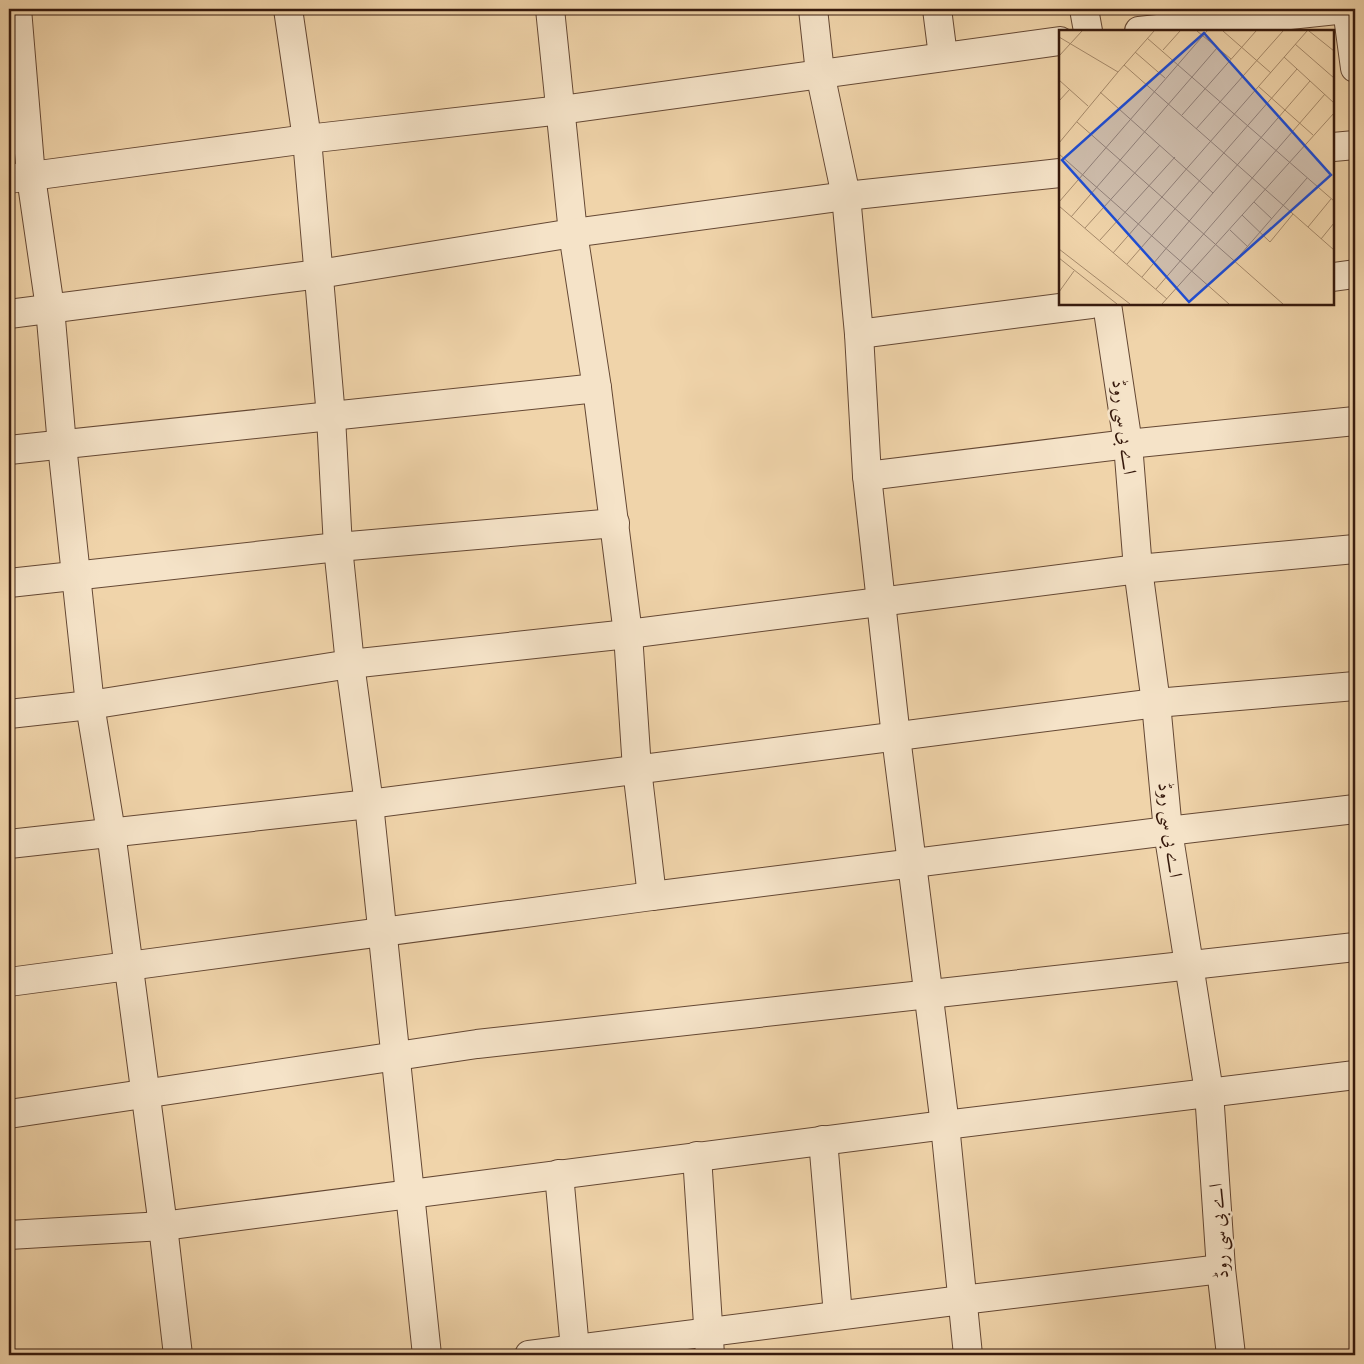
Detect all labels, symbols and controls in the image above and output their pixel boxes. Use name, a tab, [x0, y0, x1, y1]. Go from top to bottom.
inset map	[1059, 30, 1334, 305]
street label: اے بی سی روڈ	[1104, 378, 1143, 476]
street label: اے بی سی روڈ	[1150, 781, 1189, 879]
street label: اے بی سی روڈ	[1203, 1182, 1236, 1280]

